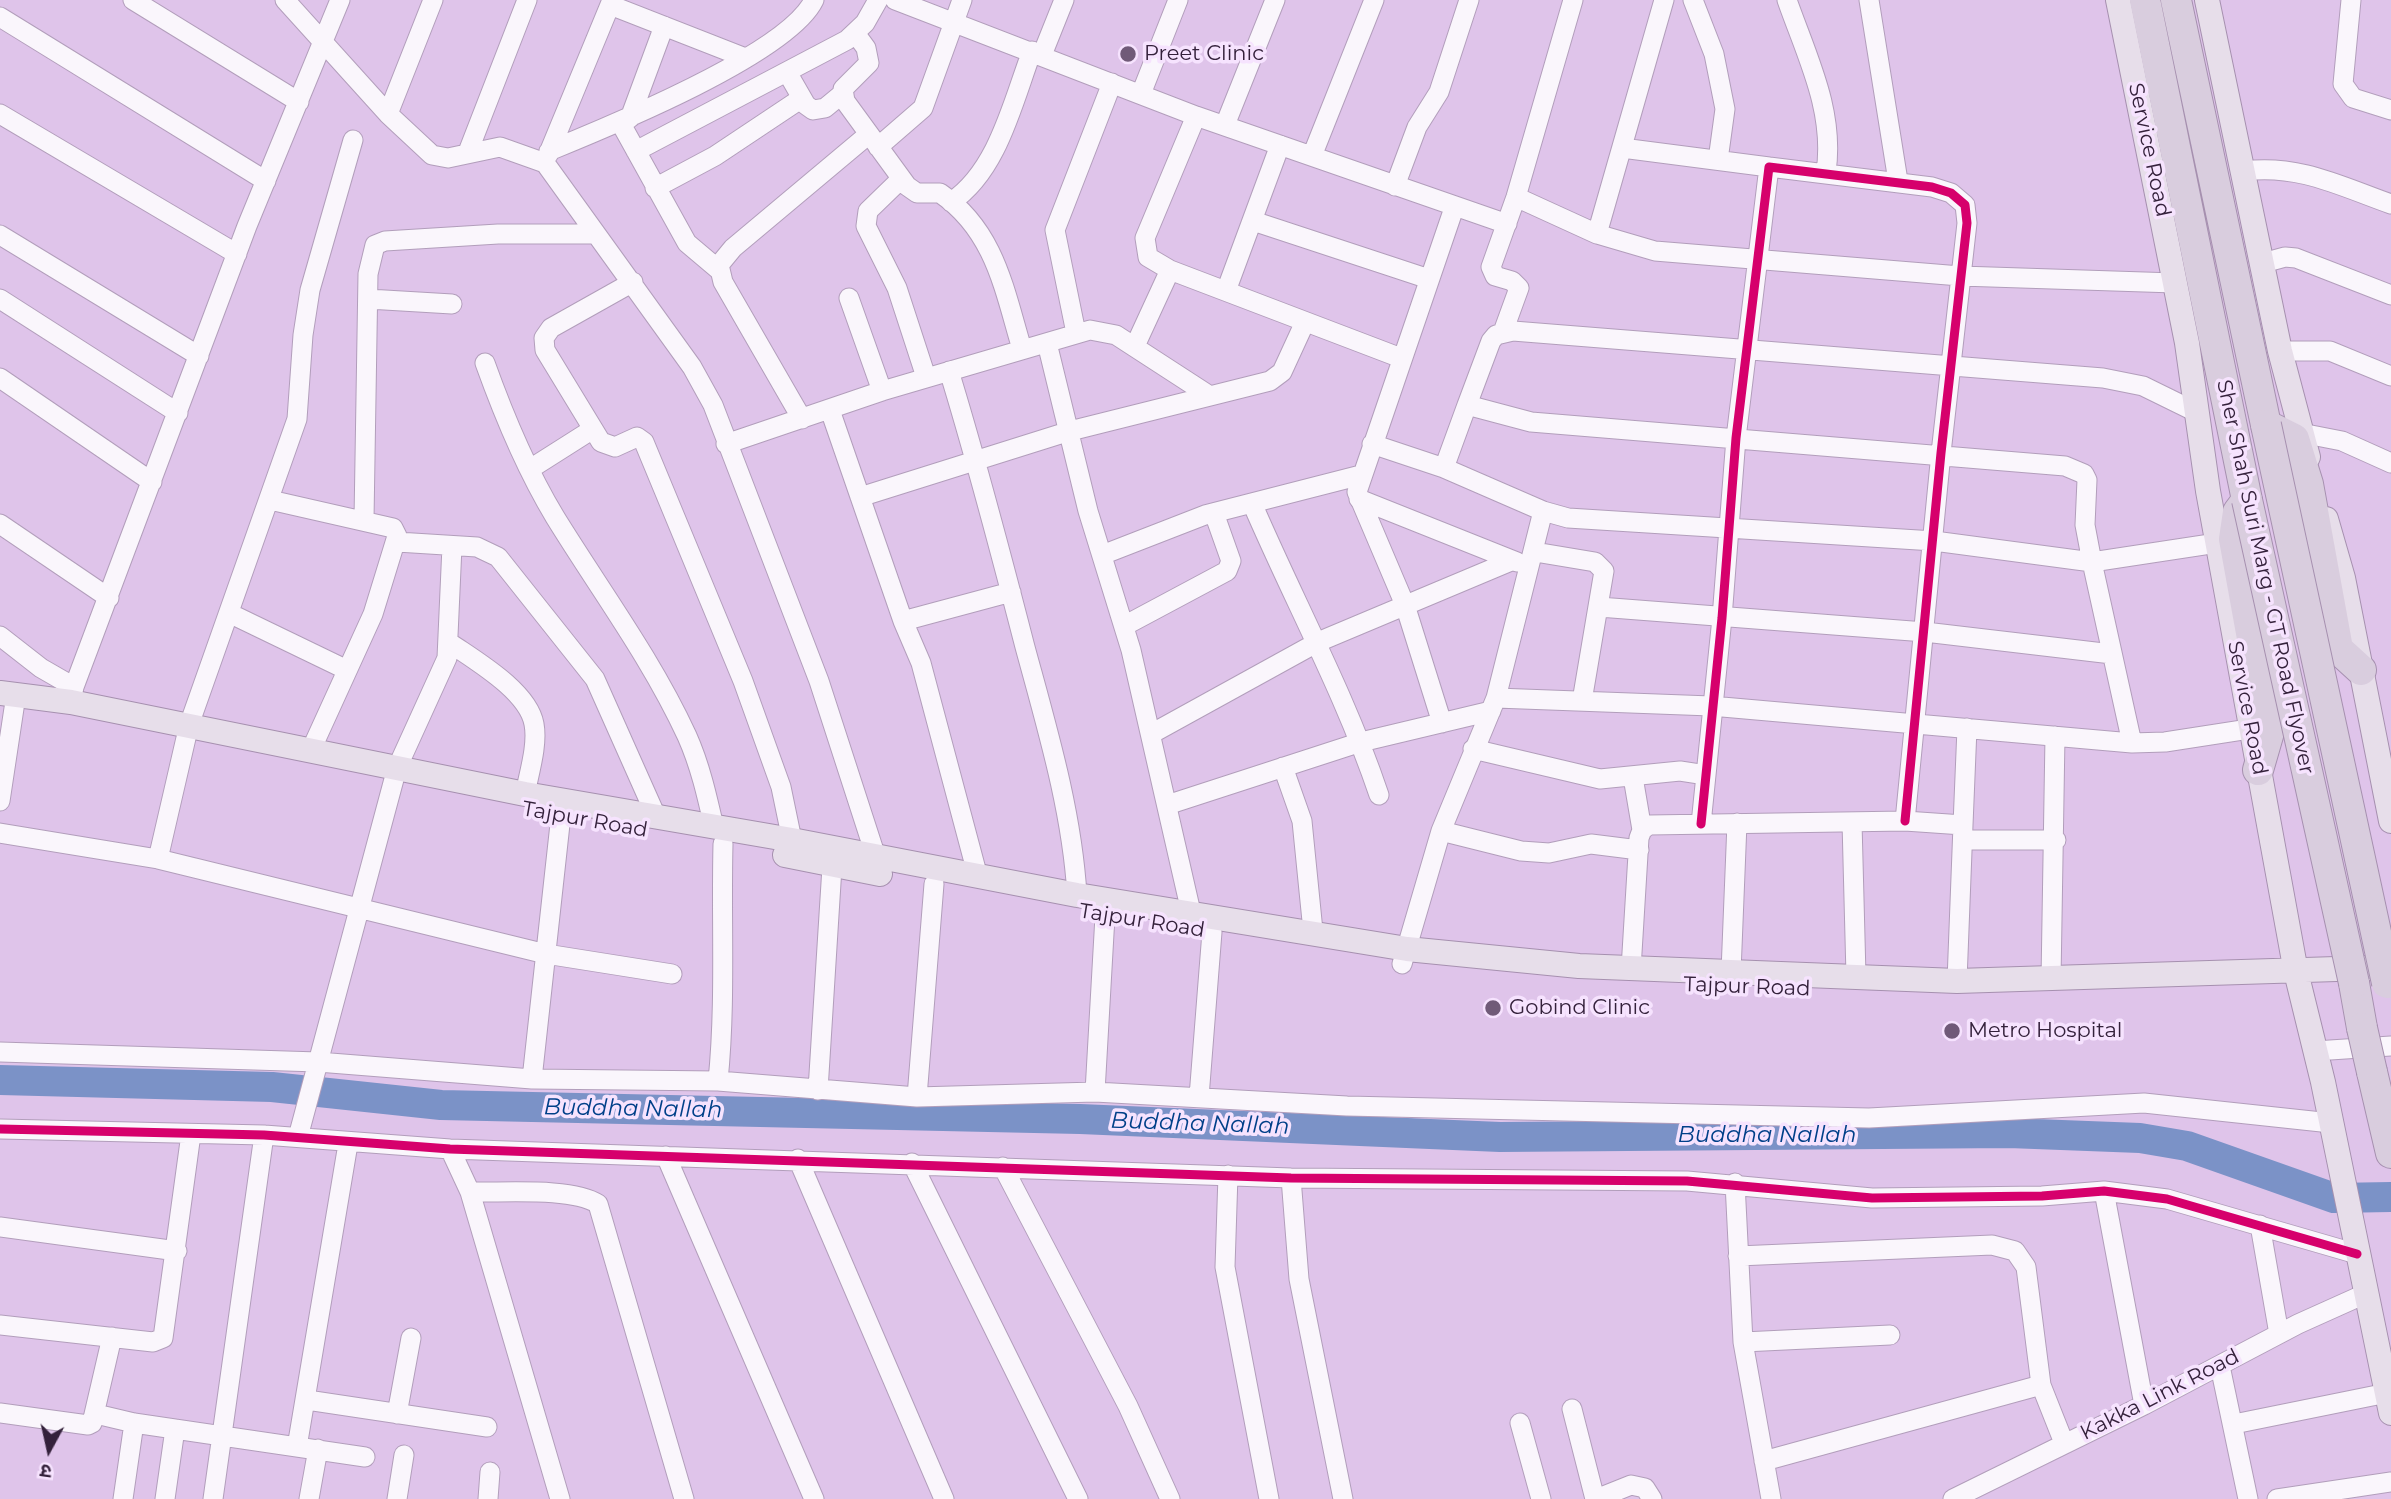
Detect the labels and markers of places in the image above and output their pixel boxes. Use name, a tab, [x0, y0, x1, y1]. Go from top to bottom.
place label: Preet Clinic	[1144, 41, 1264, 67]
marker: Preet Clinic	[1118, 44, 1138, 64]
place label: Gobind Clinic	[1509, 995, 1650, 1021]
marker: Gobind Clinic	[1483, 998, 1503, 1018]
place label: Metro Hospital	[1968, 1018, 2122, 1044]
marker: Metro Hospital	[1942, 1021, 1962, 1041]

